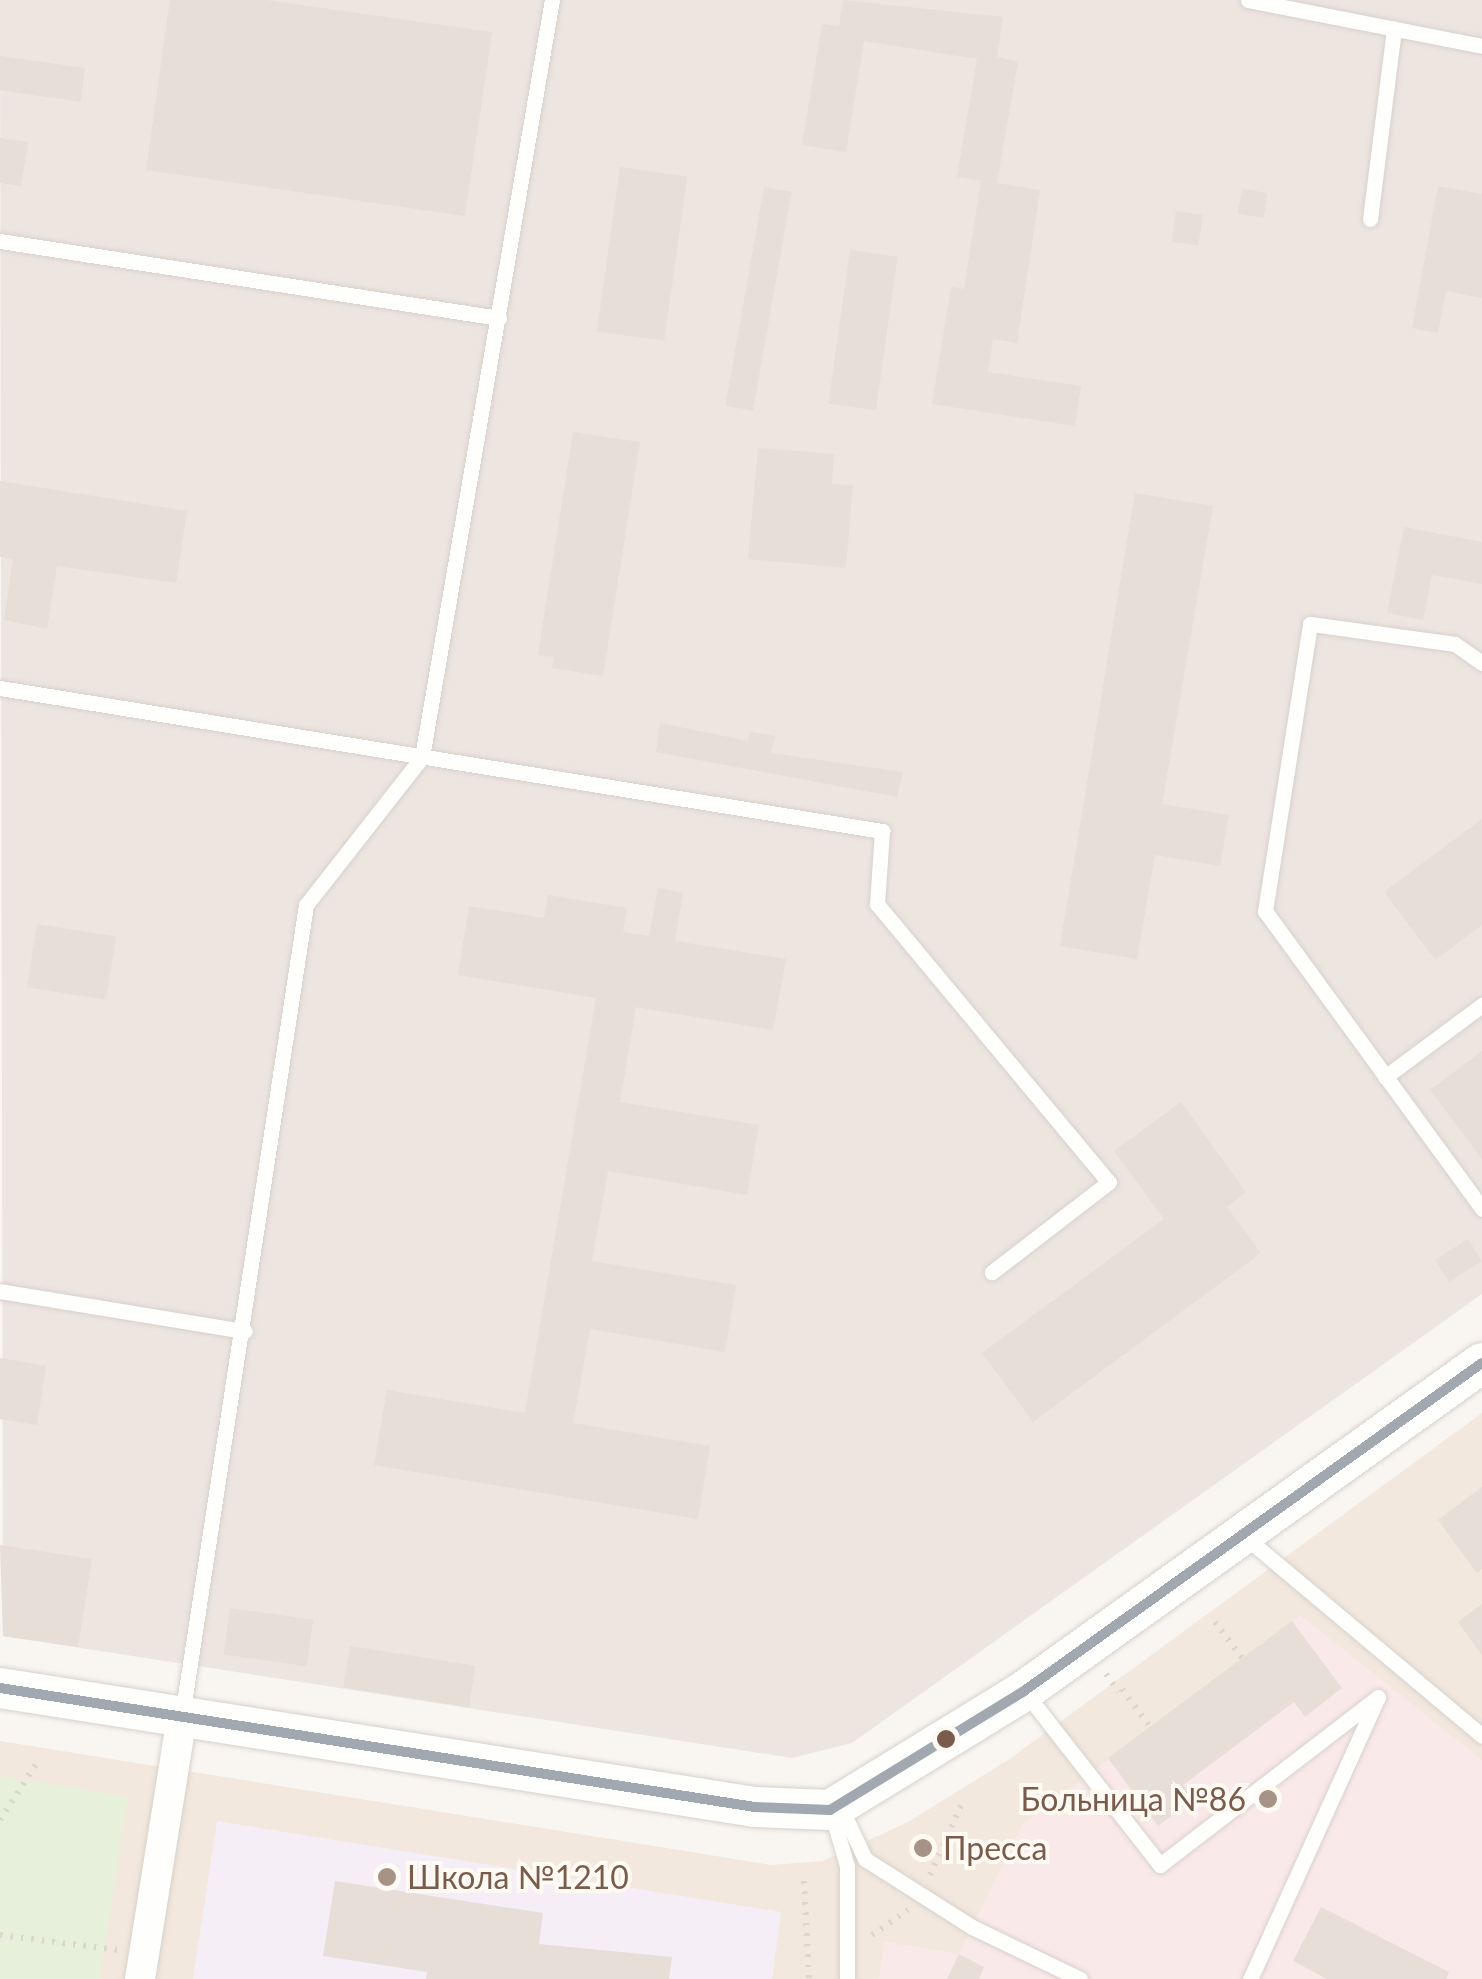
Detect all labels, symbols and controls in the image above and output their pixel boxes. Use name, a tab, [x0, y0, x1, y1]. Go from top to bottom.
unlabelled marker	[936, 1729, 956, 1749]
place label: Больница №86	[1020, 1780, 1246, 1818]
marker: Больница №86	[1255, 1786, 1281, 1812]
place label: Пресса	[943, 1829, 1047, 1867]
marker: Пресса	[912, 1837, 934, 1859]
place label: Школа №1210	[407, 1858, 629, 1896]
marker: Школа №1210	[376, 1866, 398, 1888]

